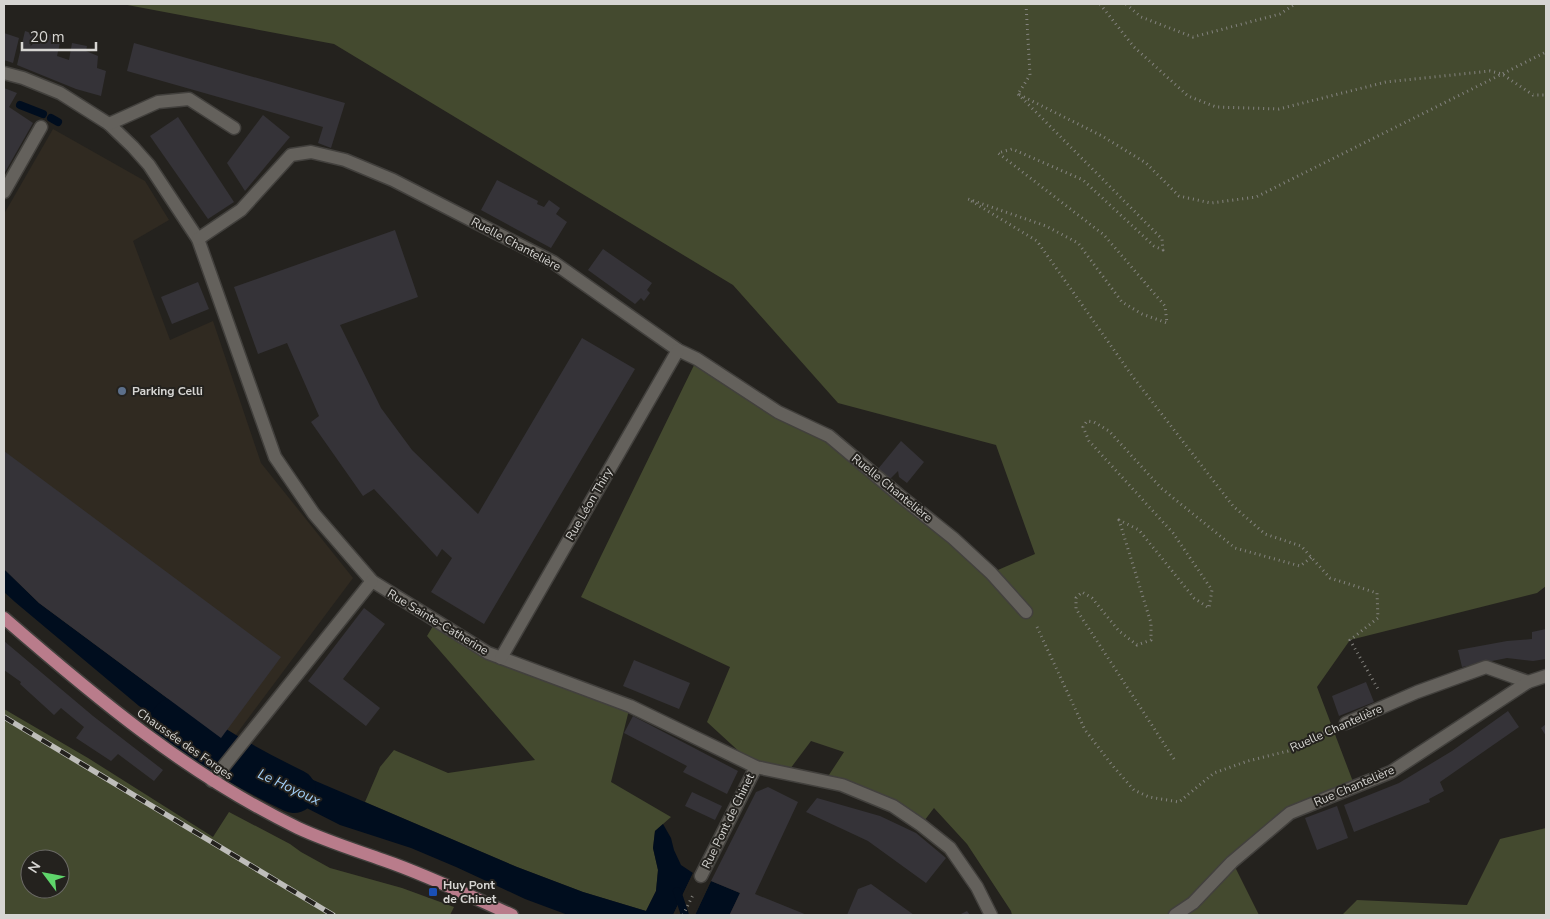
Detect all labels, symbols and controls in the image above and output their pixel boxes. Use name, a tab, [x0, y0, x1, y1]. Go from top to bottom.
scale bar	[22, 20, 96, 52]
text: 20 m	[30, 27, 65, 47]
street label: Ruelle Chantelière	[468, 214, 564, 274]
place label: Parking Celli	[132, 383, 203, 399]
marker: Parking Celli	[116, 385, 128, 397]
street label: Ruelle Chantelière	[848, 450, 936, 526]
street label: Rue Léon Thiry	[562, 464, 617, 543]
street label: Rue Sainte-Catherine	[384, 585, 492, 659]
street label: Ruelle Chantelière	[1287, 700, 1385, 756]
street label: Chaussée des Forges	[134, 705, 236, 783]
street label: Rue Chantelière	[1311, 762, 1397, 810]
water label: Le Hoyoux	[255, 764, 324, 810]
street label: Rue Pont de Chinet	[698, 770, 758, 871]
north arrow	[20, 849, 70, 899]
text: N	[24, 858, 45, 877]
place label: Huy Pont de Chinet	[443, 877, 497, 907]
marker: Huy Pont de Chinet	[427, 886, 439, 898]

